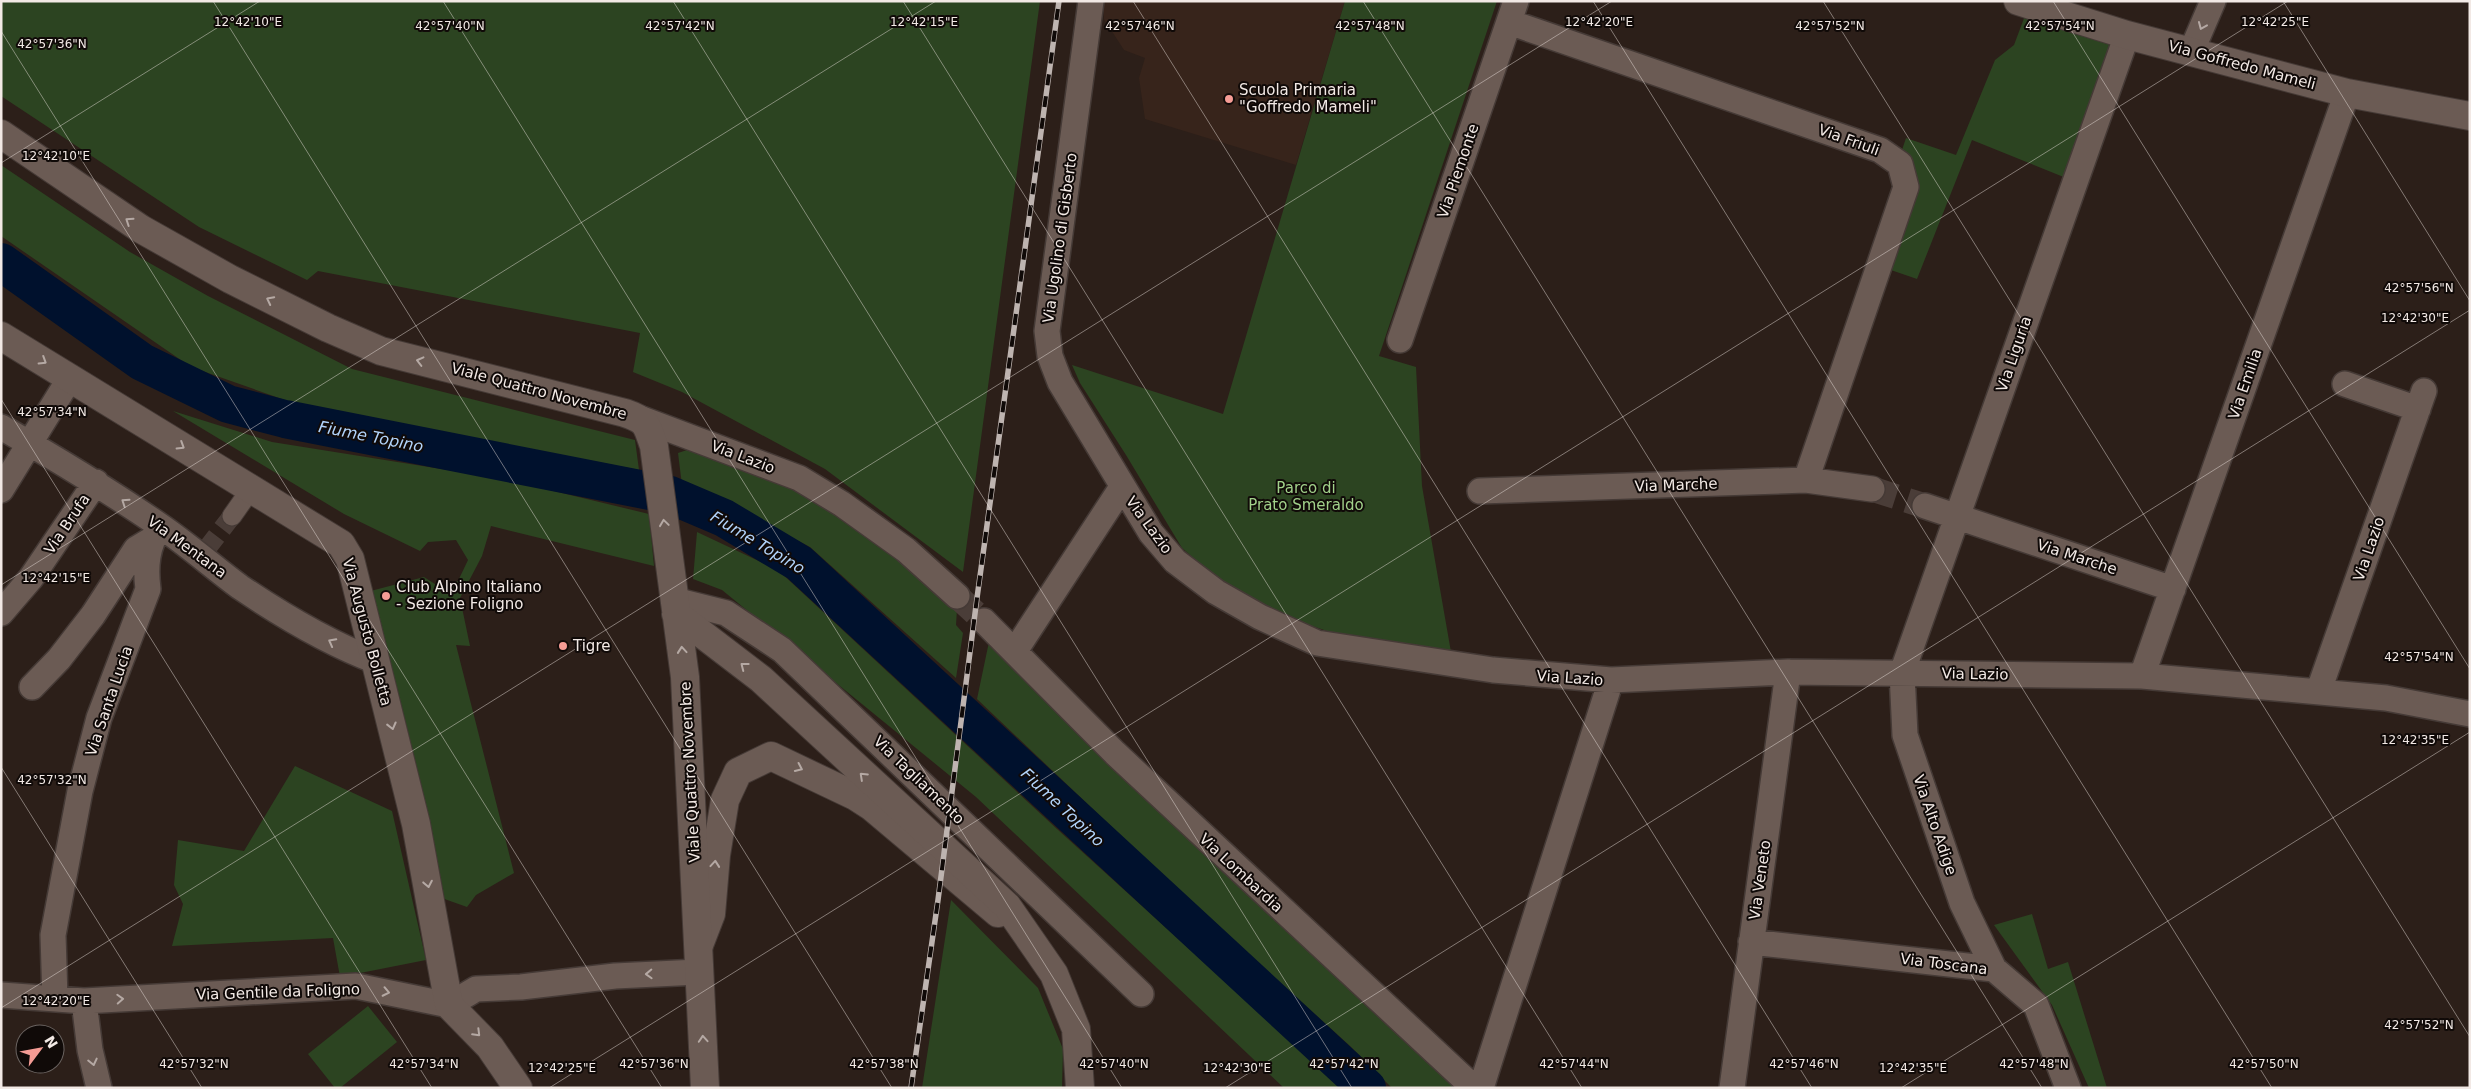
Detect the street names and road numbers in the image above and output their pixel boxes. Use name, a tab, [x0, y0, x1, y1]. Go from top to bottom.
street label: Via Goffredo Mameli	[2166, 37, 2318, 93]
street label: Via Piemonte	[1433, 121, 1483, 221]
street label: Via Friuli	[1816, 121, 1882, 159]
street label: Via Ugolino di Gisberto	[1039, 152, 1081, 324]
street label: Via Liguria	[1993, 314, 2035, 394]
street label: Via Emilia	[2224, 346, 2266, 422]
street label: Viale Quattro Novembre	[449, 359, 629, 423]
street label: Via Lazio	[709, 437, 777, 477]
street label: Via Marche	[1634, 475, 1718, 495]
street label: Via Brufa	[40, 491, 94, 557]
street label: Via Lazio	[1122, 493, 1176, 557]
street label: Via Mentana	[144, 512, 230, 582]
street label: Via Lazio	[2350, 514, 2388, 584]
street label: Via Marche	[2035, 536, 2119, 578]
street label: Via Augusto Bolletta	[339, 556, 395, 708]
street label: Via Santa Lucia	[82, 644, 136, 758]
street label: Via Lazio	[1941, 664, 2009, 684]
street label: Via Lazio	[1536, 667, 1604, 689]
street label: Viale Quattro Novembre	[676, 681, 704, 863]
street label: Via Tagliamento	[870, 732, 968, 828]
street label: Via Alto Adige	[1909, 773, 1961, 877]
street label: Via Lombardia	[1196, 830, 1286, 916]
street label: Via Veneto	[1746, 839, 1774, 921]
street label: Via Toscana	[1899, 950, 1989, 978]
street label: Via Gentile da Foligno	[196, 980, 360, 1004]

